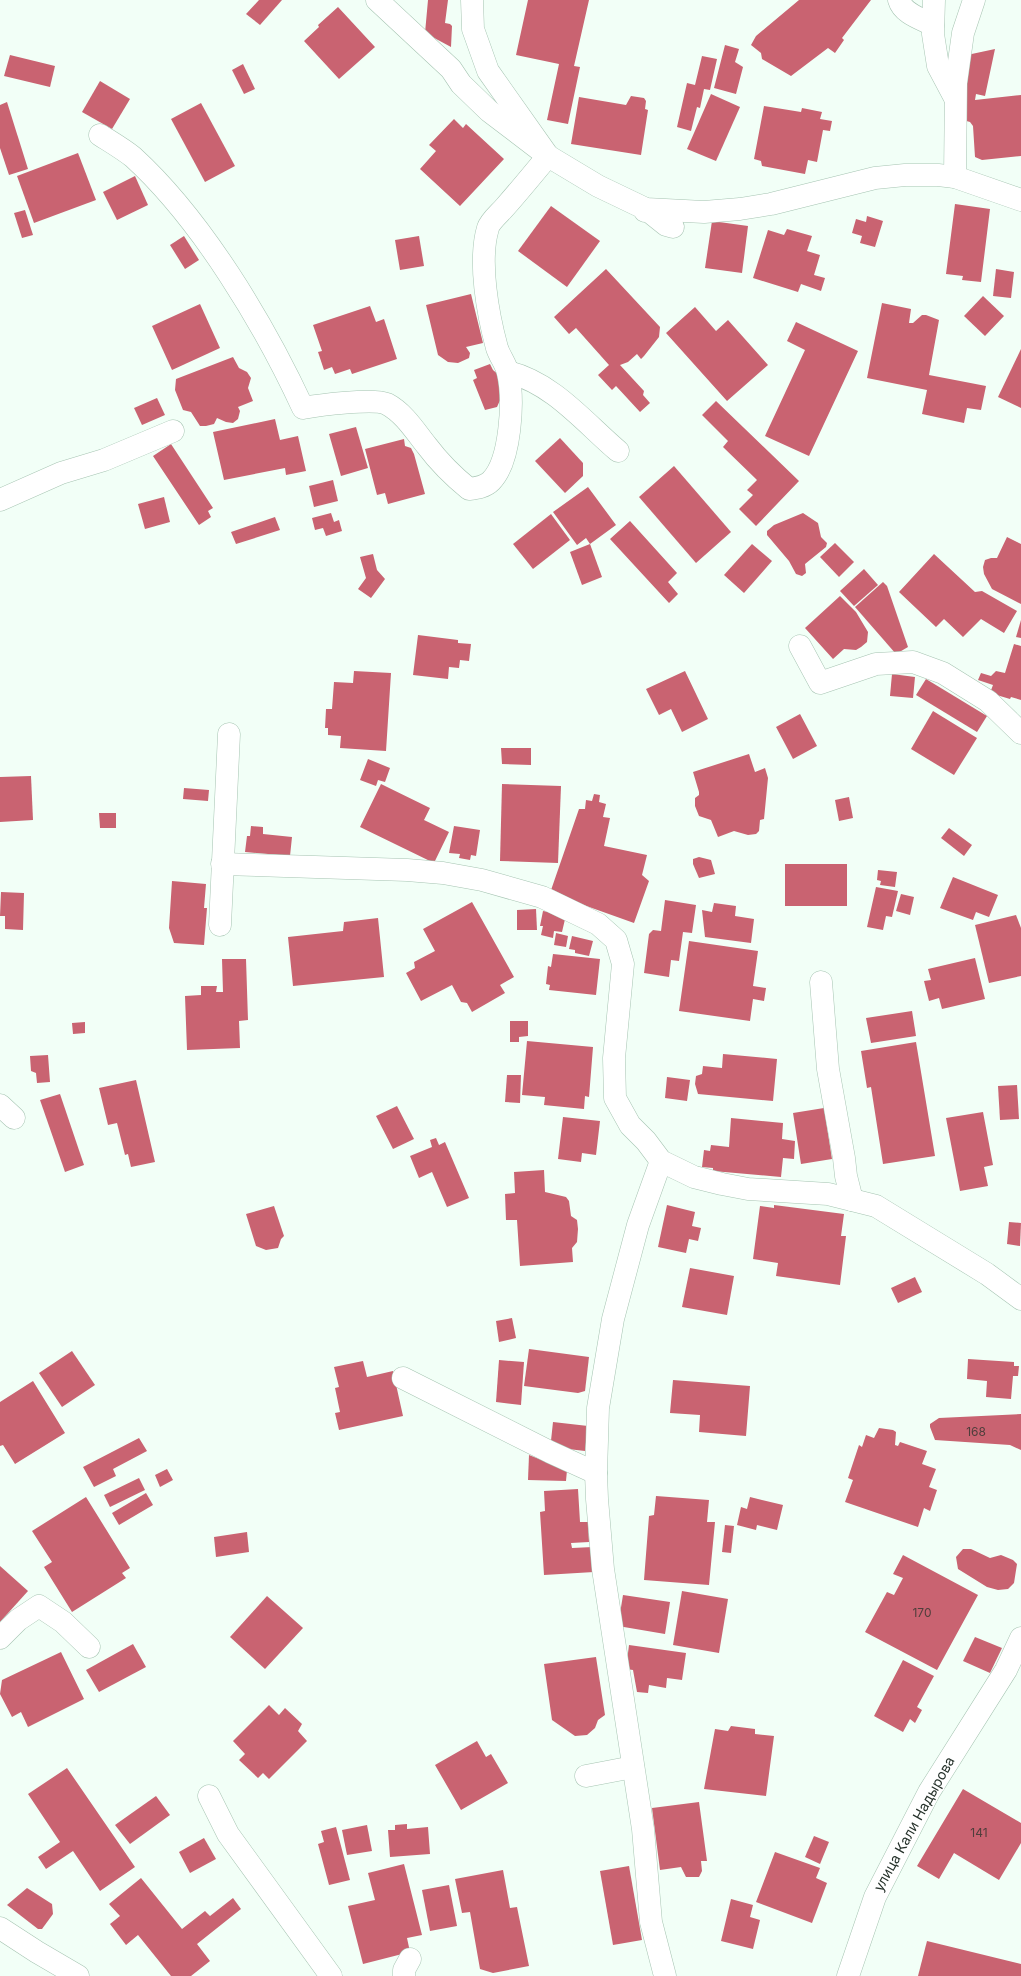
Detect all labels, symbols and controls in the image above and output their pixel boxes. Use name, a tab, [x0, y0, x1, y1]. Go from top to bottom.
house number: 168	[966, 1424, 986, 1439]
house number: 170	[912, 1605, 932, 1620]
street label: улица Кали Надырова	[869, 1753, 958, 1894]
house number: 141	[970, 1825, 988, 1840]

